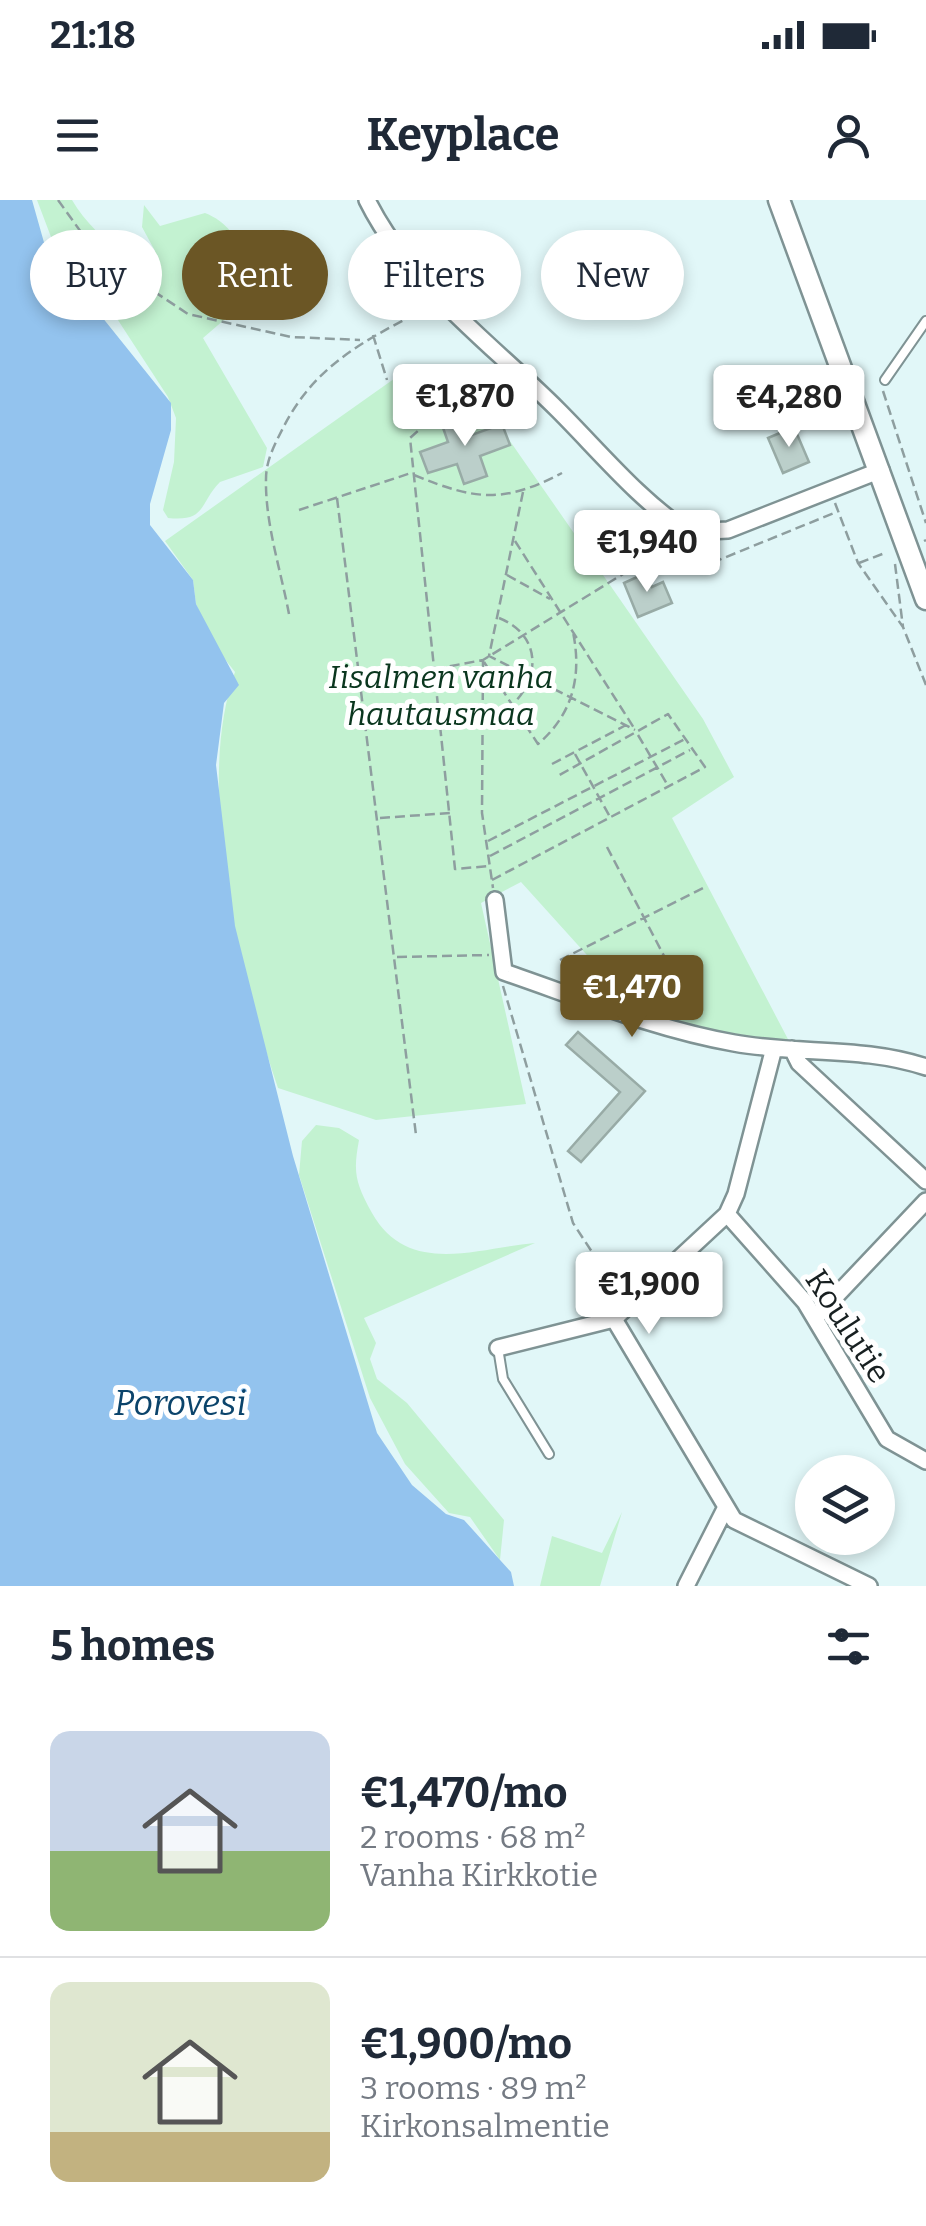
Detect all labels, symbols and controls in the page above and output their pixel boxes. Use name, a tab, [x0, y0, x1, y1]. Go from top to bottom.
text: 21:18	[50, 12, 136, 58]
icon: menu	[50, 108, 105, 163]
text: Keyplace	[366, 108, 560, 162]
icon: person	[821, 108, 876, 163]
chip: Buy	[30, 230, 162, 320]
chip: Rent	[182, 230, 328, 320]
chip: Filters	[348, 230, 521, 320]
chip: New	[541, 230, 684, 320]
pin: €1,870	[384, 364, 546, 449]
pin: €4,280	[708, 365, 870, 450]
text: €1,870	[415, 377, 515, 415]
text: €4,280	[735, 378, 843, 416]
pin: €1,940	[566, 510, 728, 595]
text: €1,940	[596, 523, 698, 561]
park label: Iisalmen vanha hautausmaa	[329, 658, 553, 733]
pin: €1,470	[551, 955, 713, 1040]
text: €1,470	[582, 968, 682, 1006]
pin: €1,900	[568, 1252, 730, 1337]
street label: Koulutie	[797, 1262, 899, 1390]
text: €1,900	[598, 1265, 700, 1303]
water label: Porovesi	[114, 1382, 246, 1424]
map controls	[795, 1455, 895, 1555]
button: layers	[795, 1455, 895, 1555]
icon: filters	[821, 1619, 876, 1674]
text: 5 homes	[50, 1621, 215, 1671]
text: €1,470/mo	[360, 1768, 567, 1818]
icon: home	[130, 1771, 250, 1891]
text: 2 rooms · 68 m²	[360, 1818, 586, 1856]
text: Vanha Kirkkotie	[360, 1856, 598, 1894]
text: €1,900/mo	[360, 2019, 572, 2069]
icon: home	[130, 2022, 250, 2142]
text: 3 rooms · 89 m²	[360, 2069, 587, 2107]
text: Kirkonsalmentie	[360, 2107, 610, 2145]

